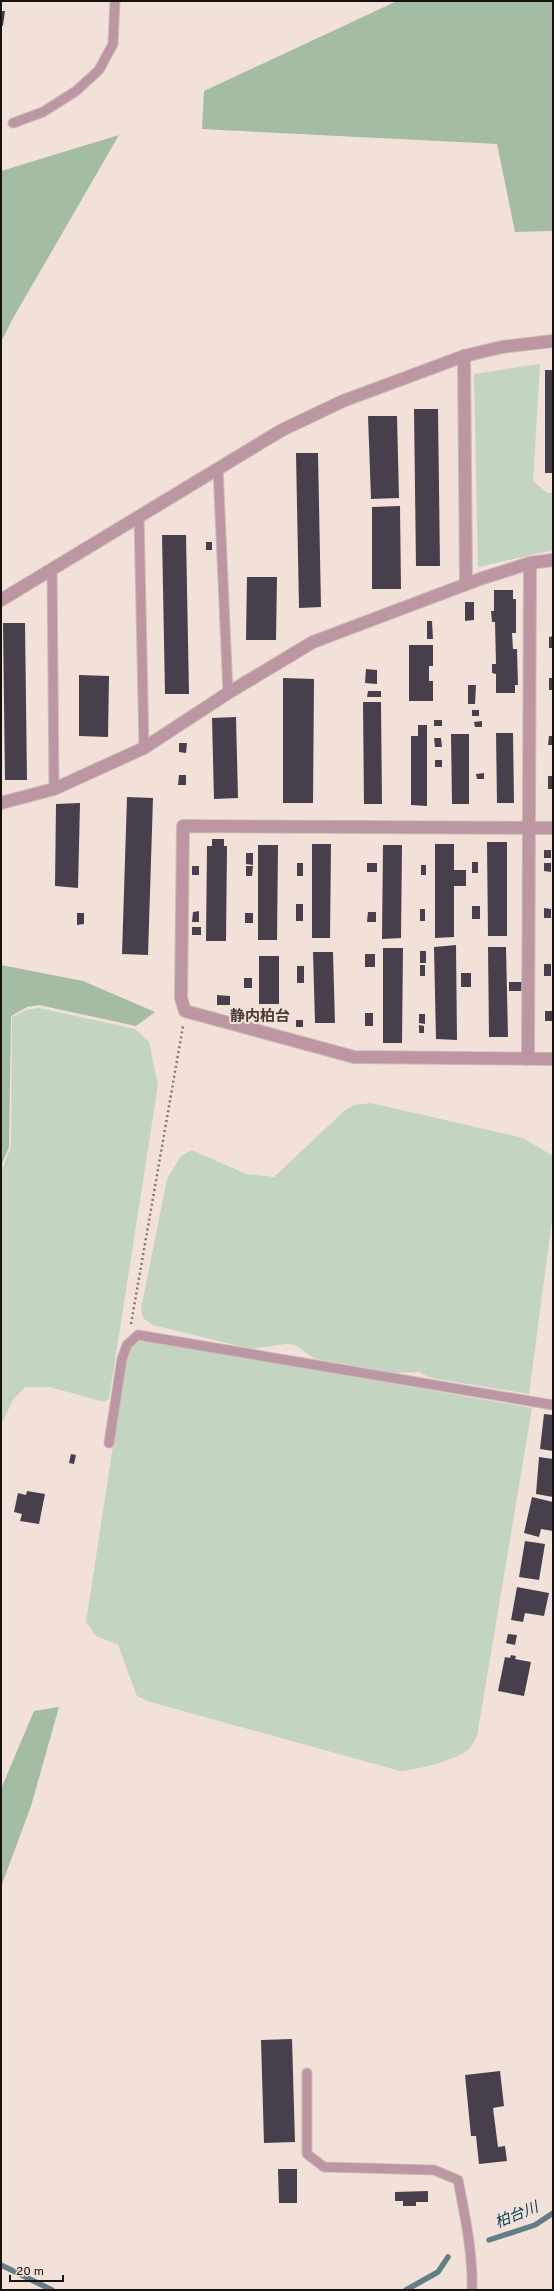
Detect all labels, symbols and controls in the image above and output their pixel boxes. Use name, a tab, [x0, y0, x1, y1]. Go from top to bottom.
district label: 静内柏台	[230, 1008, 290, 1027]
water label: 柏台川	[493, 2198, 543, 2233]
scale bar	[10, 2257, 63, 2283]
text: 20 m	[16, 2264, 44, 2280]

